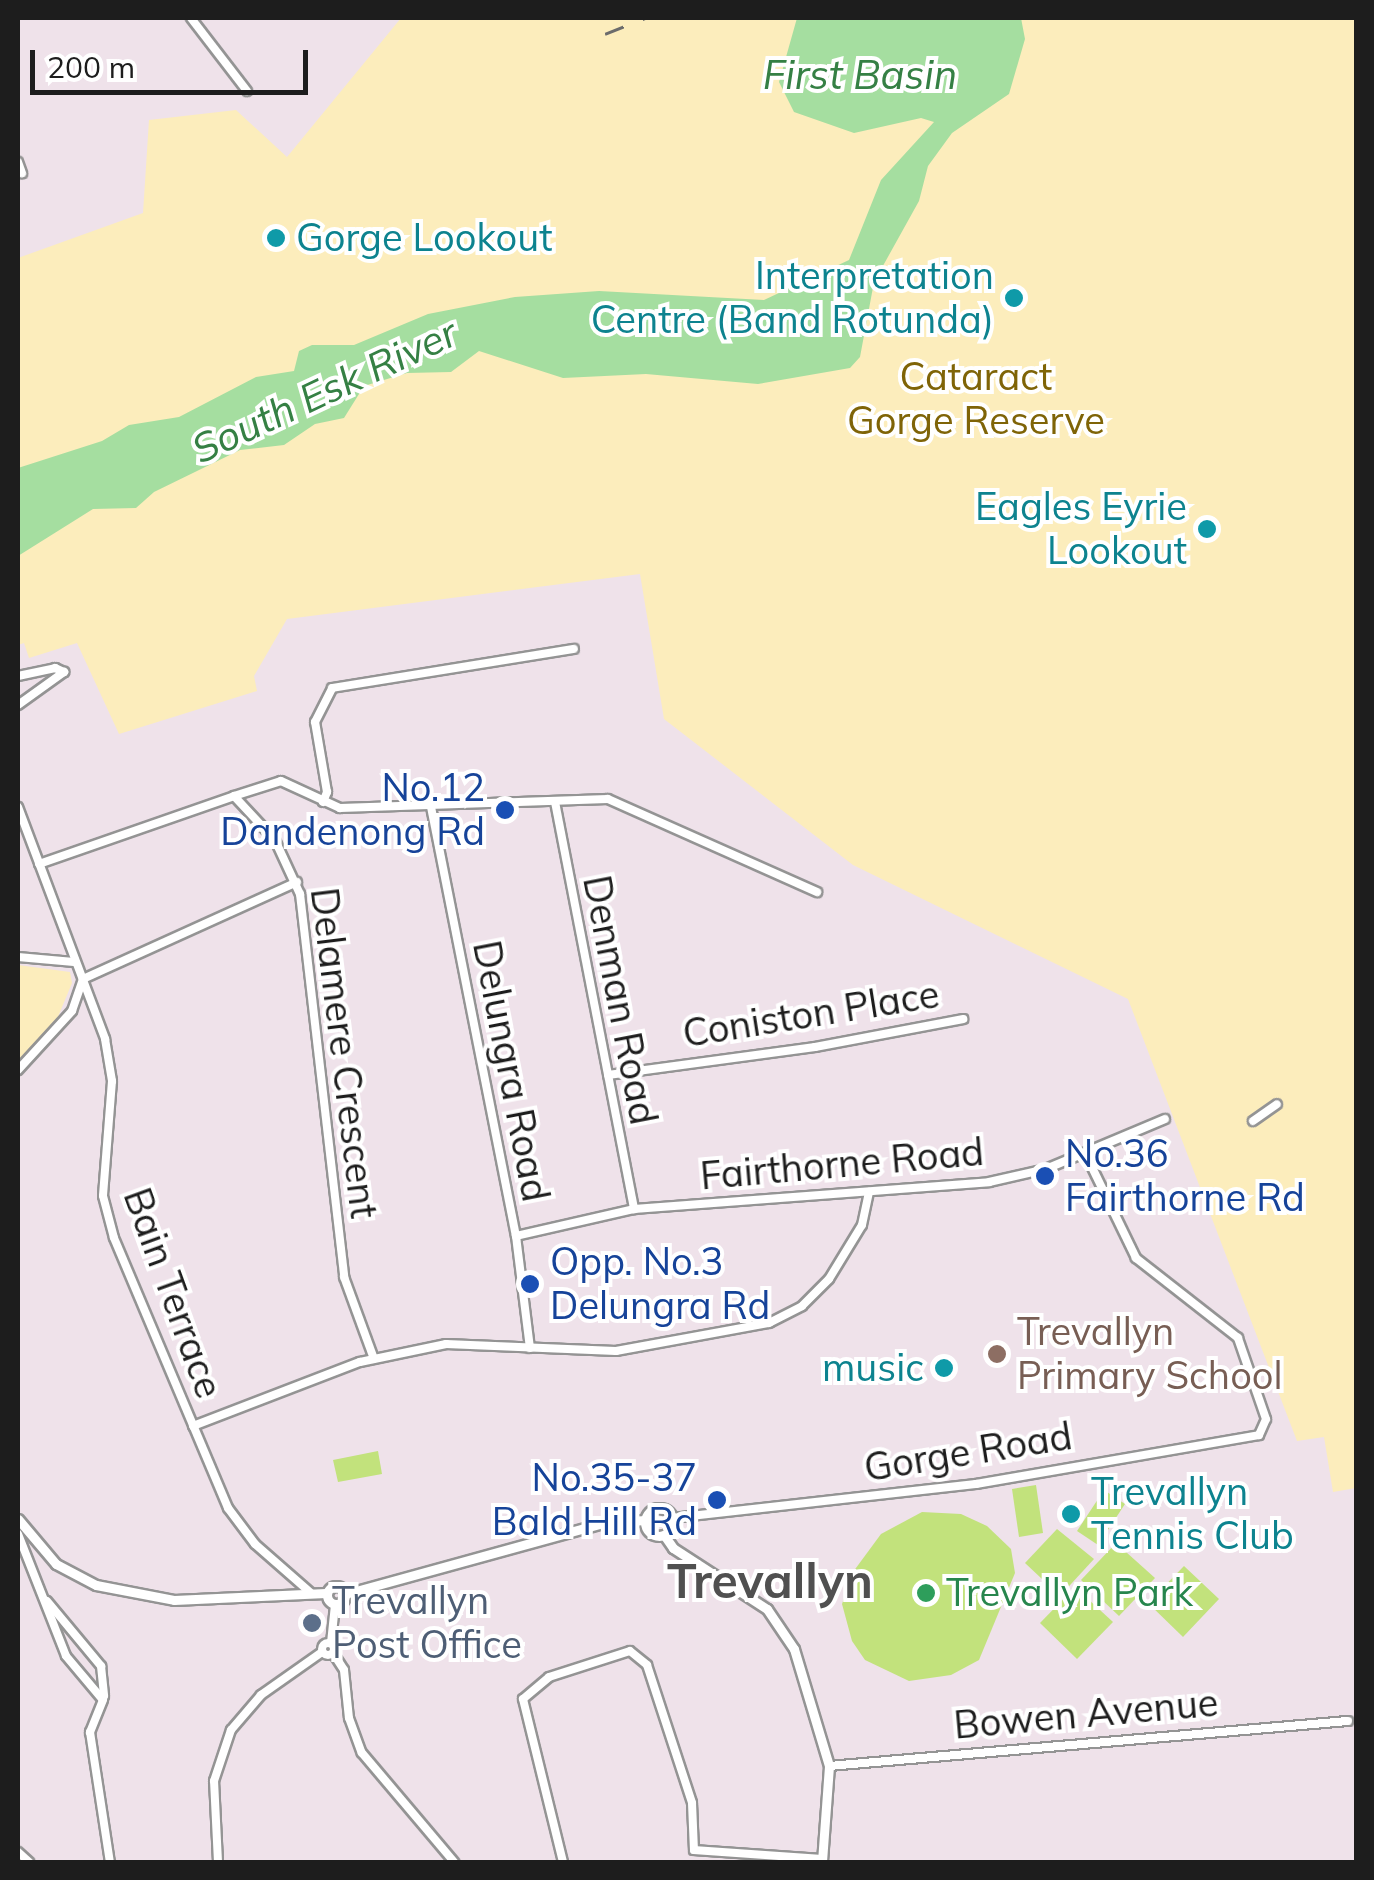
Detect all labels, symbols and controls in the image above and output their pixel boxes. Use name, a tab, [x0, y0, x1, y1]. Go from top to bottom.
scale bar	[35, 30, 312, 92]
text: 200 m	[47, 48, 135, 86]
water label: First Basin	[763, 50, 957, 98]
place label: Gorge Lookout	[296, 215, 552, 261]
marker: Gorge Lookout	[265, 227, 287, 249]
place label: Interpretation Centre (Band Rotunda)	[591, 253, 994, 342]
marker: Interpretation Centre (Band Rotunda)	[1003, 287, 1025, 309]
water label: South Esk River	[184, 308, 464, 472]
park label: Cataract Gorge Reserve	[847, 354, 1105, 444]
place label: Eagles Eyrie Lookout	[975, 484, 1187, 574]
marker: Eagles Eyrie Lookout	[1196, 518, 1218, 540]
place label: No.12 Dandenong Rd	[220, 765, 485, 854]
marker: No.12 Dandenong Rd	[494, 799, 516, 821]
street label: Denman Road	[573, 872, 667, 1128]
street label: Delamere Crescent	[301, 885, 387, 1221]
street label: Delungra Road	[463, 937, 559, 1205]
street label: Coniston Place	[680, 971, 942, 1057]
street label: Fairthorne Road	[698, 1129, 986, 1199]
place label: No.36 Fairthorne Rd	[1065, 1131, 1305, 1220]
marker: No.36 Fairthorne Rd	[1034, 1165, 1056, 1187]
street label: Bain Terrace	[114, 1182, 232, 1404]
place label: Opp. No.3 Delungra Rd	[550, 1239, 770, 1328]
marker: Opp. No.3 Delungra Rd	[519, 1273, 541, 1295]
place label: Trevallyn Primary School	[1017, 1309, 1283, 1398]
marker: Trevallyn Primary School	[986, 1343, 1008, 1365]
place label: music	[822, 1345, 924, 1391]
marker: music	[933, 1357, 955, 1379]
street label: Gorge Road	[861, 1413, 1075, 1491]
place label: No.35-37 Bald Hill Rd	[492, 1455, 697, 1545]
place label: Trevallyn Tennis Club	[1091, 1469, 1294, 1558]
marker: No.35-37 Bald Hill Rd	[706, 1489, 728, 1511]
marker: Trevallyn Tennis Club	[1060, 1503, 1082, 1525]
district label: Trevallyn	[667, 1552, 873, 1610]
place label: Trevallyn Park	[946, 1570, 1193, 1616]
place label: Trevallyn Post Office	[332, 1578, 522, 1668]
marker: Trevallyn Park	[915, 1582, 937, 1604]
marker: Trevallyn Post Office	[301, 1612, 323, 1634]
street label: Bowen Avenue	[952, 1680, 1220, 1748]

